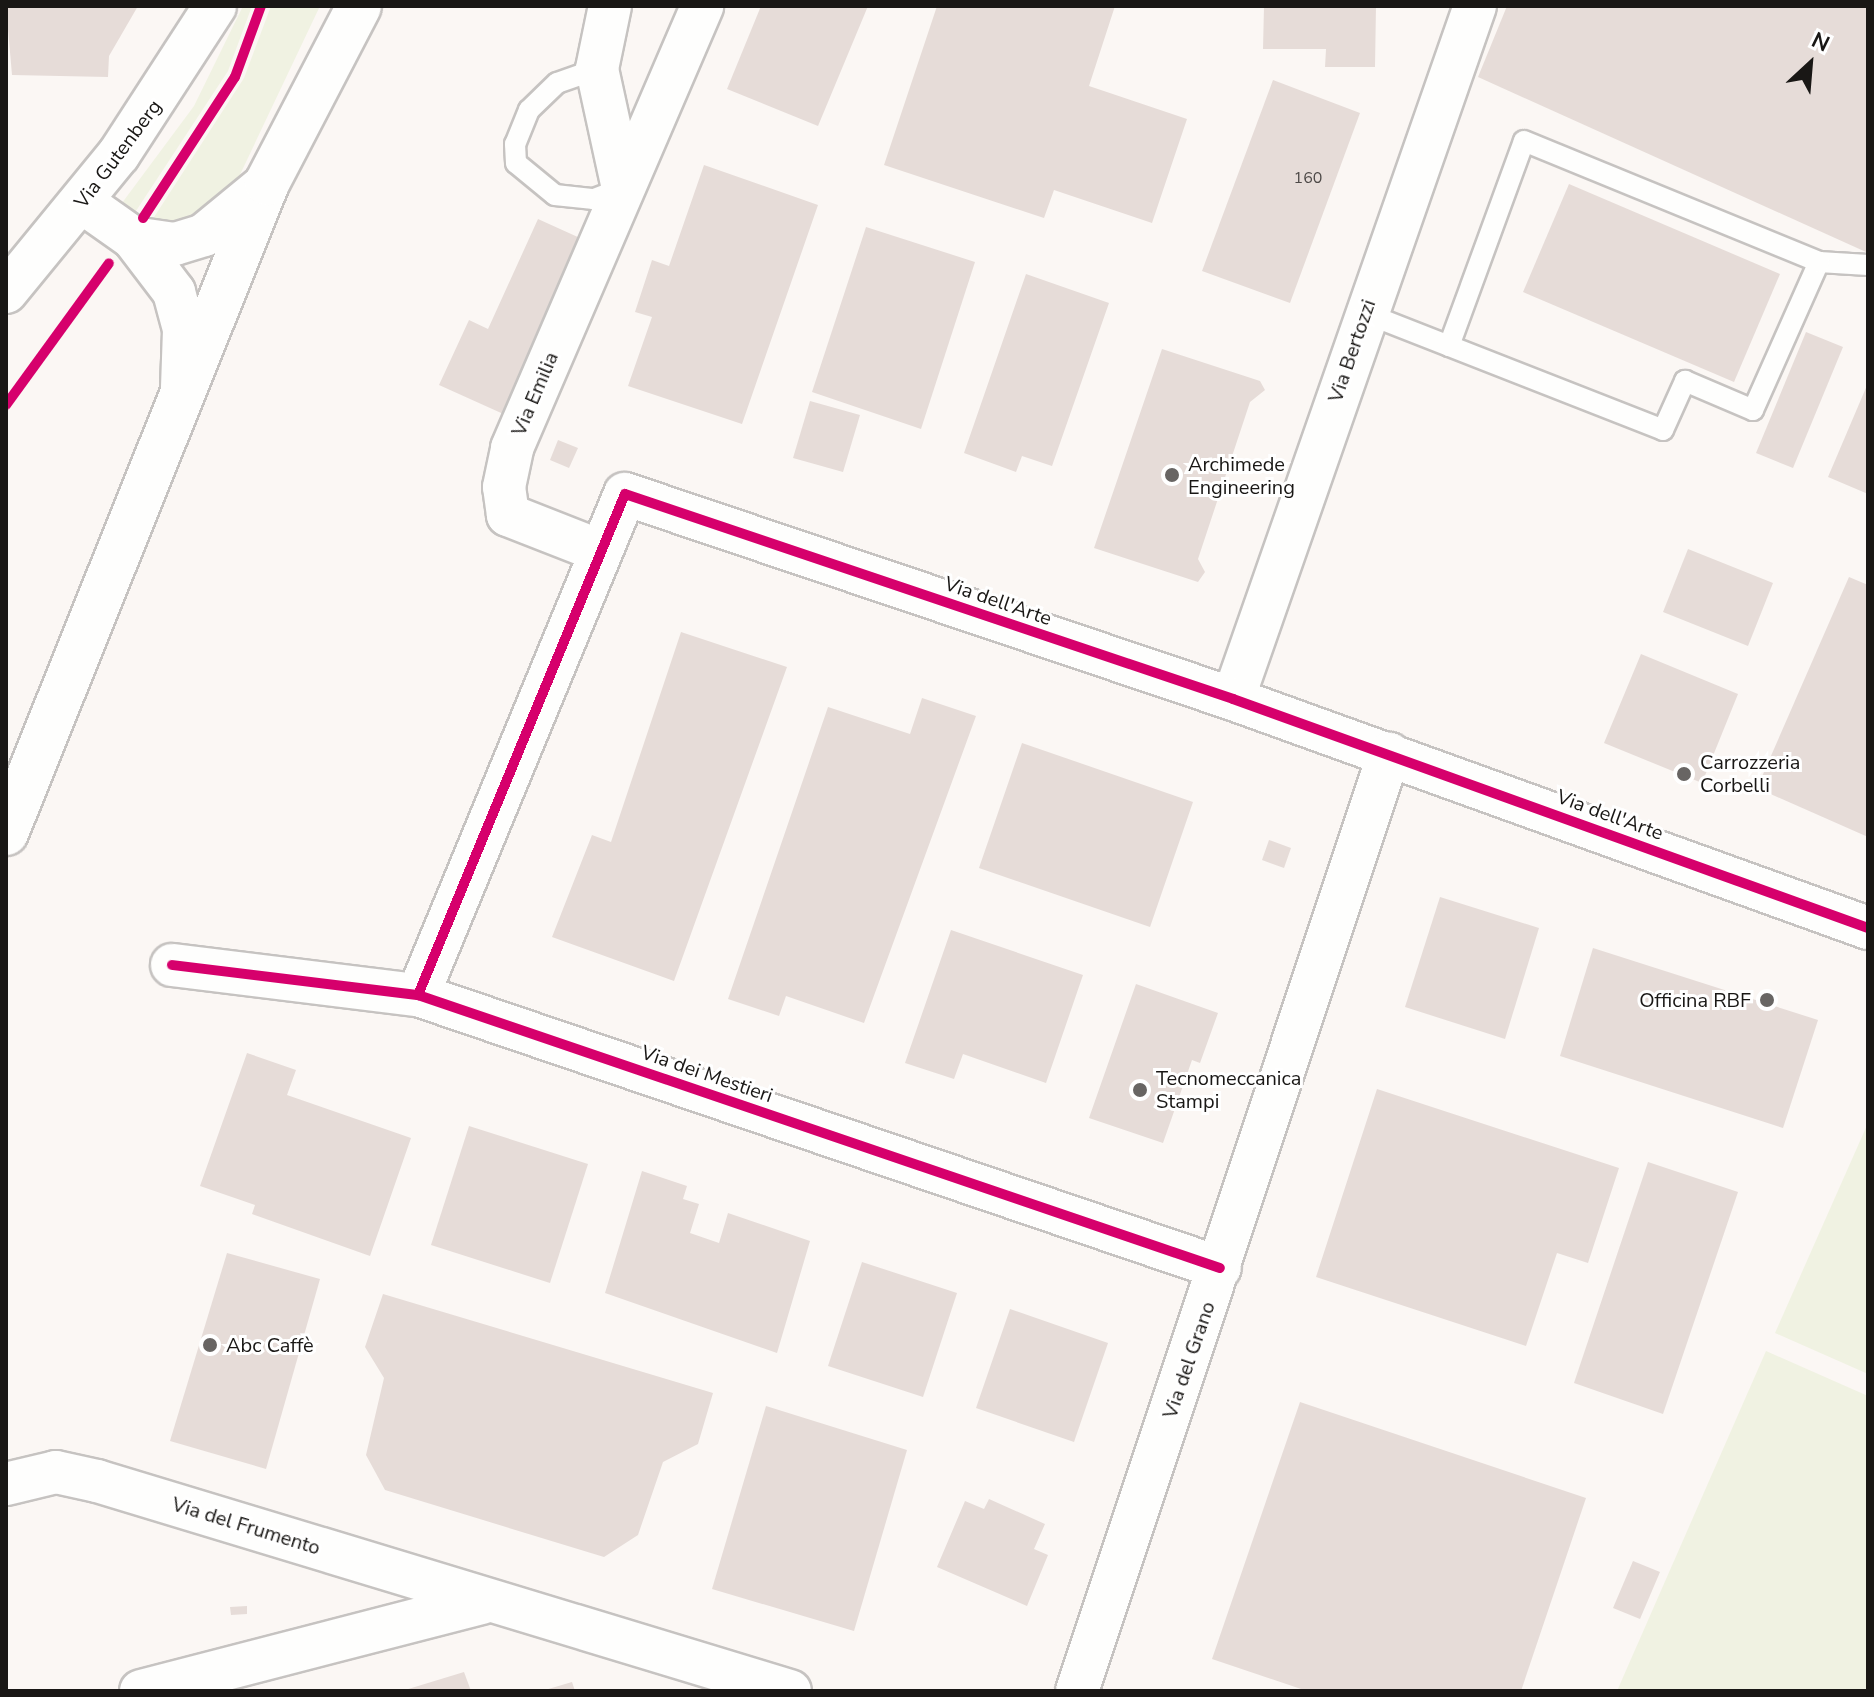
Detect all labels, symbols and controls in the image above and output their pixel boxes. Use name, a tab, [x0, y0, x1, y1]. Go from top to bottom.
north arrow	[1770, 24, 1850, 104]
text: N	[1807, 25, 1834, 60]
street label: Via Gutenberg	[69, 95, 167, 213]
house number: 160	[1294, 168, 1322, 188]
street label: Via Bertozzi	[1323, 296, 1381, 406]
street label: Via Emilia	[507, 348, 563, 440]
place label: Archimede Engineering	[1188, 452, 1295, 499]
marker: Archimede Engineering	[1163, 466, 1181, 484]
street label: Via dell'Arte	[941, 571, 1055, 631]
place label: Carrozzeria Corbelli	[1700, 750, 1800, 797]
marker: Carrozzeria Corbelli	[1675, 765, 1693, 783]
street label: Via dell'Arte	[1553, 785, 1667, 845]
place label: Officina RBF	[1639, 988, 1751, 1012]
marker: Officina RBF	[1758, 991, 1776, 1009]
street label: Via dei Mestieri	[638, 1040, 776, 1108]
place label: Tecnomeccanica Stampi	[1156, 1066, 1301, 1113]
marker: Tecnomeccanica Stampi	[1131, 1081, 1149, 1099]
street label: Via del Grano	[1158, 1298, 1220, 1422]
place label: Abc Caffè	[226, 1333, 314, 1357]
marker: Abc Caffè	[201, 1336, 219, 1354]
street label: Via del Frumento	[169, 1492, 323, 1560]

